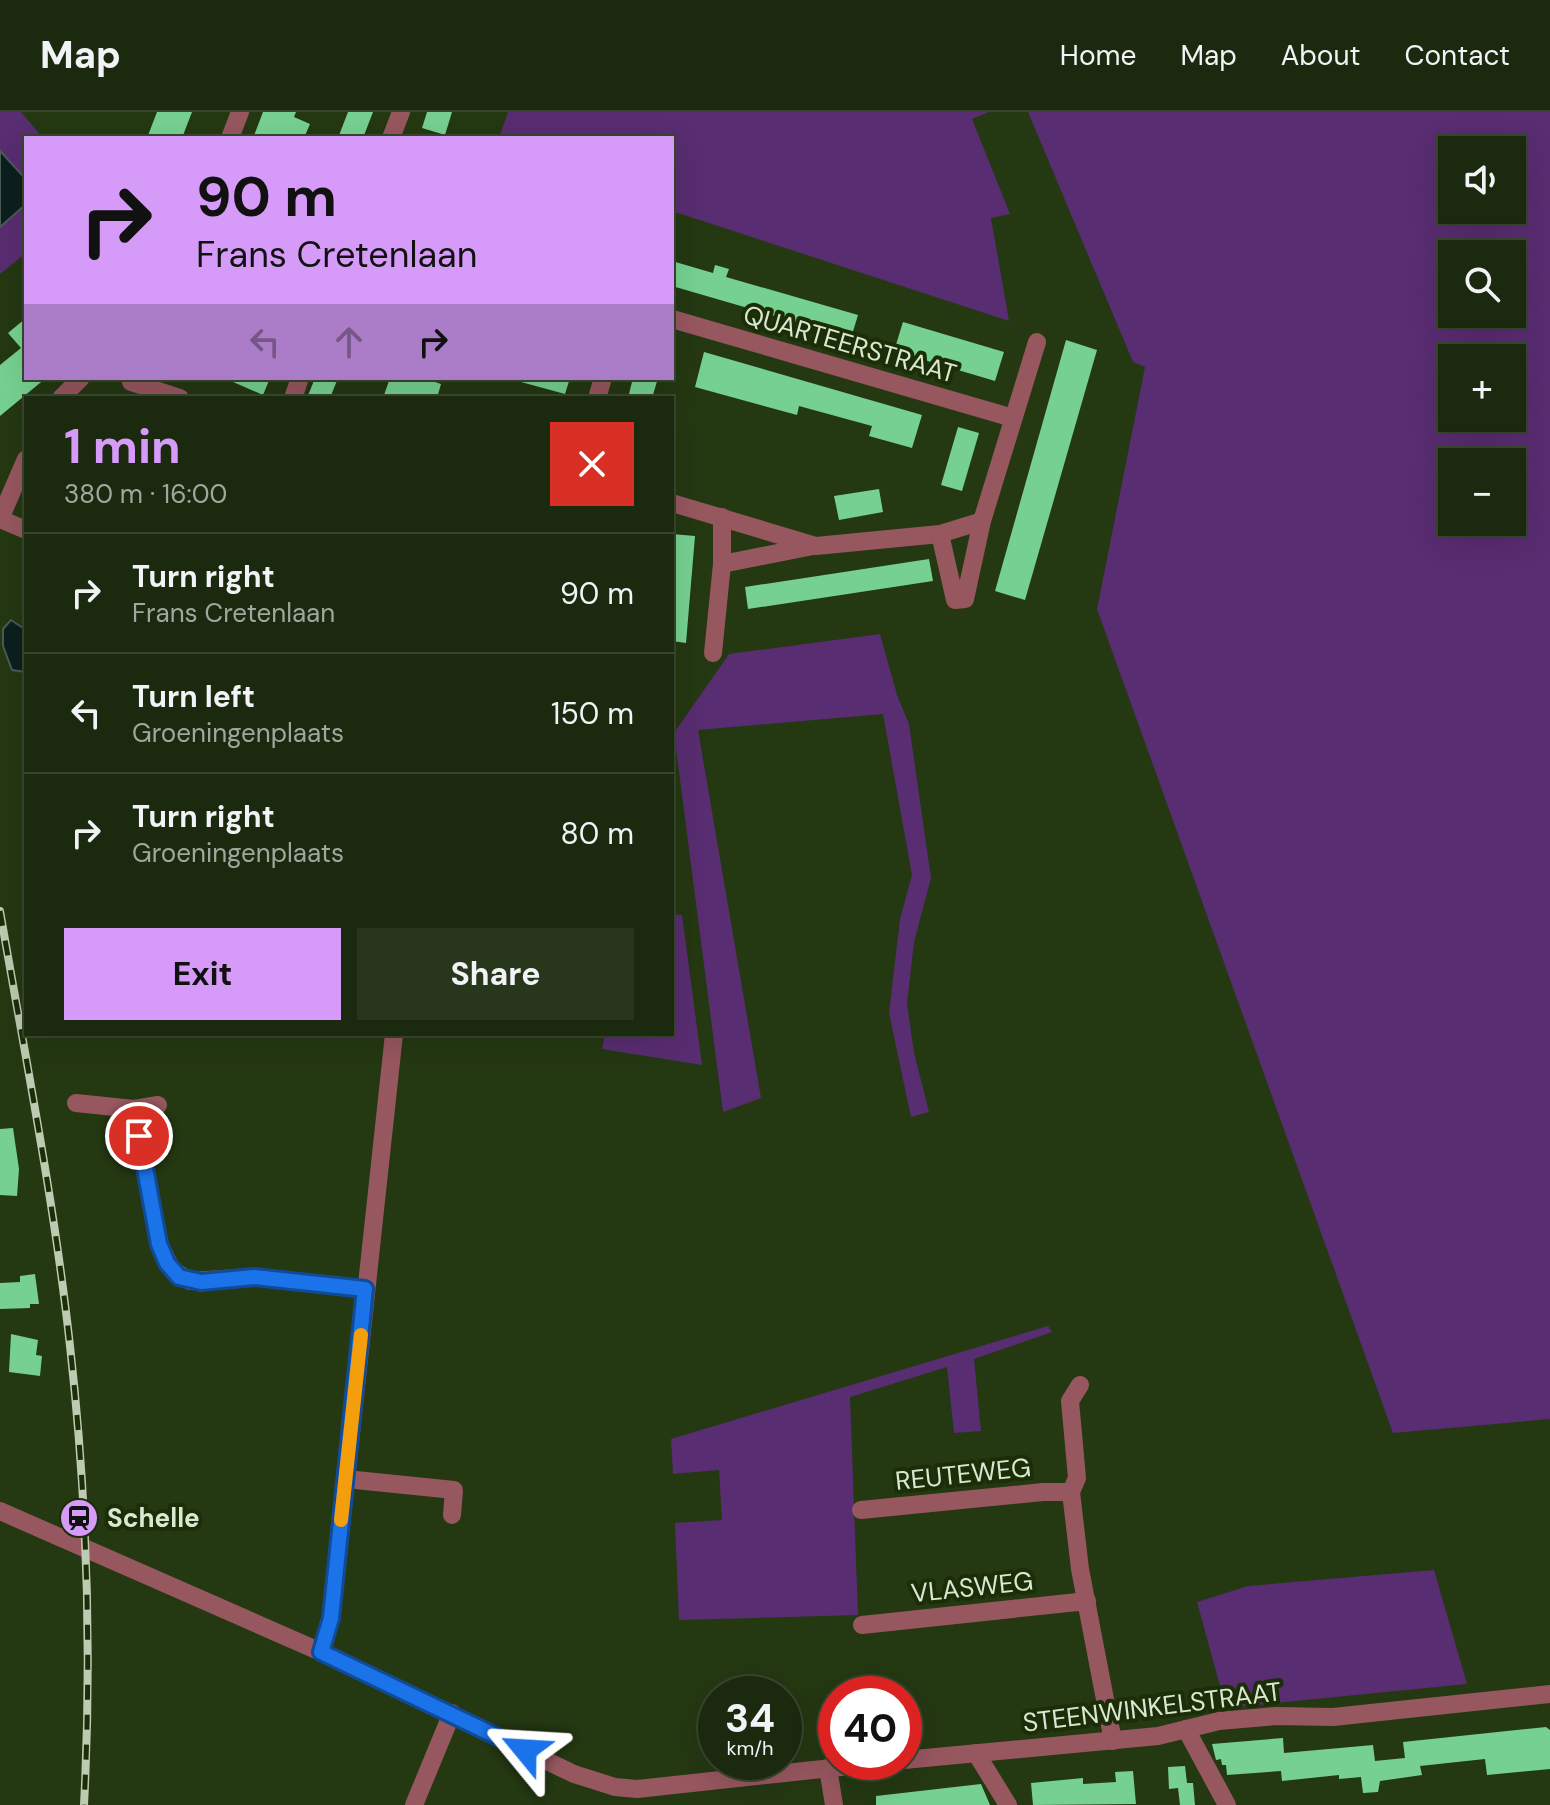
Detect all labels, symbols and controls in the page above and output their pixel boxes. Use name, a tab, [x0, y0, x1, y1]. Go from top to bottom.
text: Map	[40, 30, 121, 80]
text: Home	[1060, 37, 1136, 74]
text: Map	[1180, 37, 1237, 74]
text: About	[1281, 37, 1360, 74]
text: Contact	[1404, 37, 1510, 74]
map controls	[1438, 136, 1526, 536]
button: sound	[1438, 136, 1526, 224]
text: 90 m	[196, 160, 337, 233]
icon: right	[64, 168, 168, 272]
text: Frans Cretenlaan	[196, 231, 477, 278]
button: search	[1438, 240, 1526, 328]
street label: QUARTEERSTRAAT	[739, 297, 961, 391]
icon: left	[243, 320, 287, 364]
icon: ahead	[327, 320, 371, 364]
icon: right	[411, 320, 455, 364]
button: +	[1438, 344, 1526, 432]
text: 1 min	[64, 415, 181, 478]
button: close	[550, 422, 634, 506]
button: −	[1438, 448, 1526, 536]
text: 380 m · 16:00	[64, 477, 227, 511]
text: Turn right	[132, 557, 275, 596]
icon: right	[64, 571, 108, 615]
text: 90 m	[560, 574, 634, 613]
text: Frans Cretenlaan	[132, 596, 335, 630]
text: Turn left	[132, 677, 255, 716]
icon: left	[64, 691, 108, 735]
text: 150 m	[551, 694, 634, 733]
text: Groeningenplaats	[132, 716, 344, 750]
text: Turn right	[132, 797, 275, 836]
icon: right	[64, 811, 108, 855]
text: 80 m	[561, 814, 634, 853]
text: Groeningenplaats	[132, 836, 344, 870]
button: Exit	[64, 928, 341, 1020]
button: Share	[357, 928, 634, 1020]
pin	[105, 1102, 173, 1170]
icon: arrive	[117, 1114, 161, 1158]
street label: REUTEWEG	[894, 1450, 1032, 1498]
station icon: Schelle	[58, 1497, 100, 1539]
place label: Schelle	[107, 1501, 200, 1535]
street label: VLASWEG	[909, 1564, 1035, 1610]
street label: STEENWINKELSTRAAT	[1021, 1674, 1283, 1740]
speed limit sign: 40	[818, 1676, 922, 1780]
text: 34	[725, 1692, 775, 1744]
position arrow	[483, 1708, 567, 1792]
text: km/h	[726, 1735, 774, 1761]

